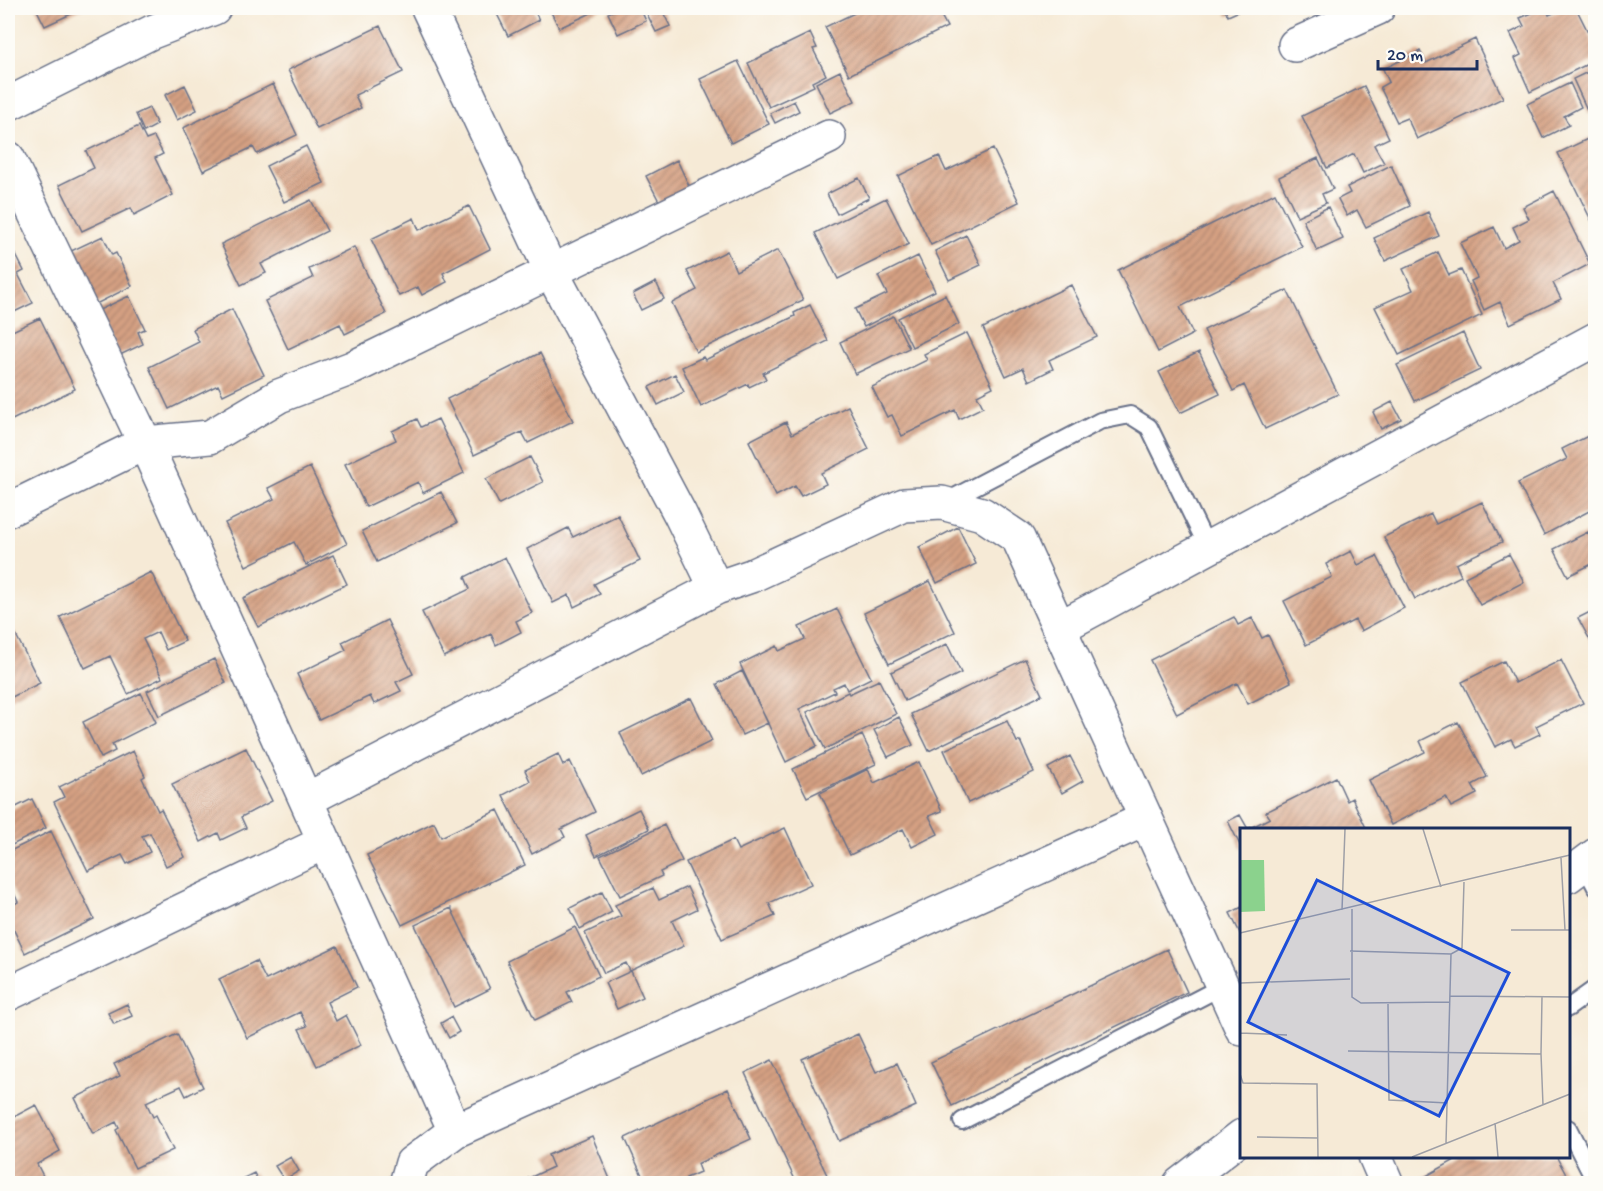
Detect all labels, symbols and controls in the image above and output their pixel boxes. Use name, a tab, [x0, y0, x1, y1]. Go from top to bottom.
scale bar	[1378, 33, 1477, 71]
text: 20 m	[1387, 46, 1423, 67]
inset map	[1240, 828, 1570, 1158]

